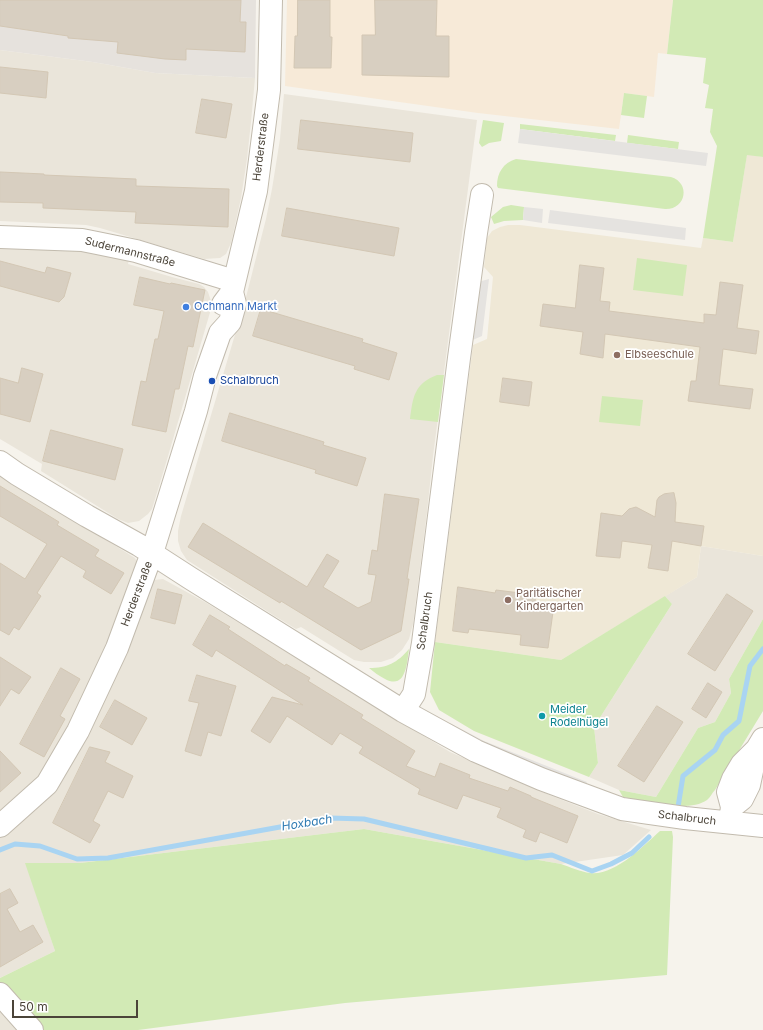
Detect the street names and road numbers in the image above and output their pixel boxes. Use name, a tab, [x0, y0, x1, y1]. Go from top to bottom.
street label: Herderstraße	[250, 112, 272, 182]
street label: Sudermannstraße	[83, 234, 177, 270]
street label: Herderstraße	[119, 560, 155, 628]
street label: Schalbruch	[414, 591, 436, 651]
street label: Schalbruch	[657, 808, 717, 828]

